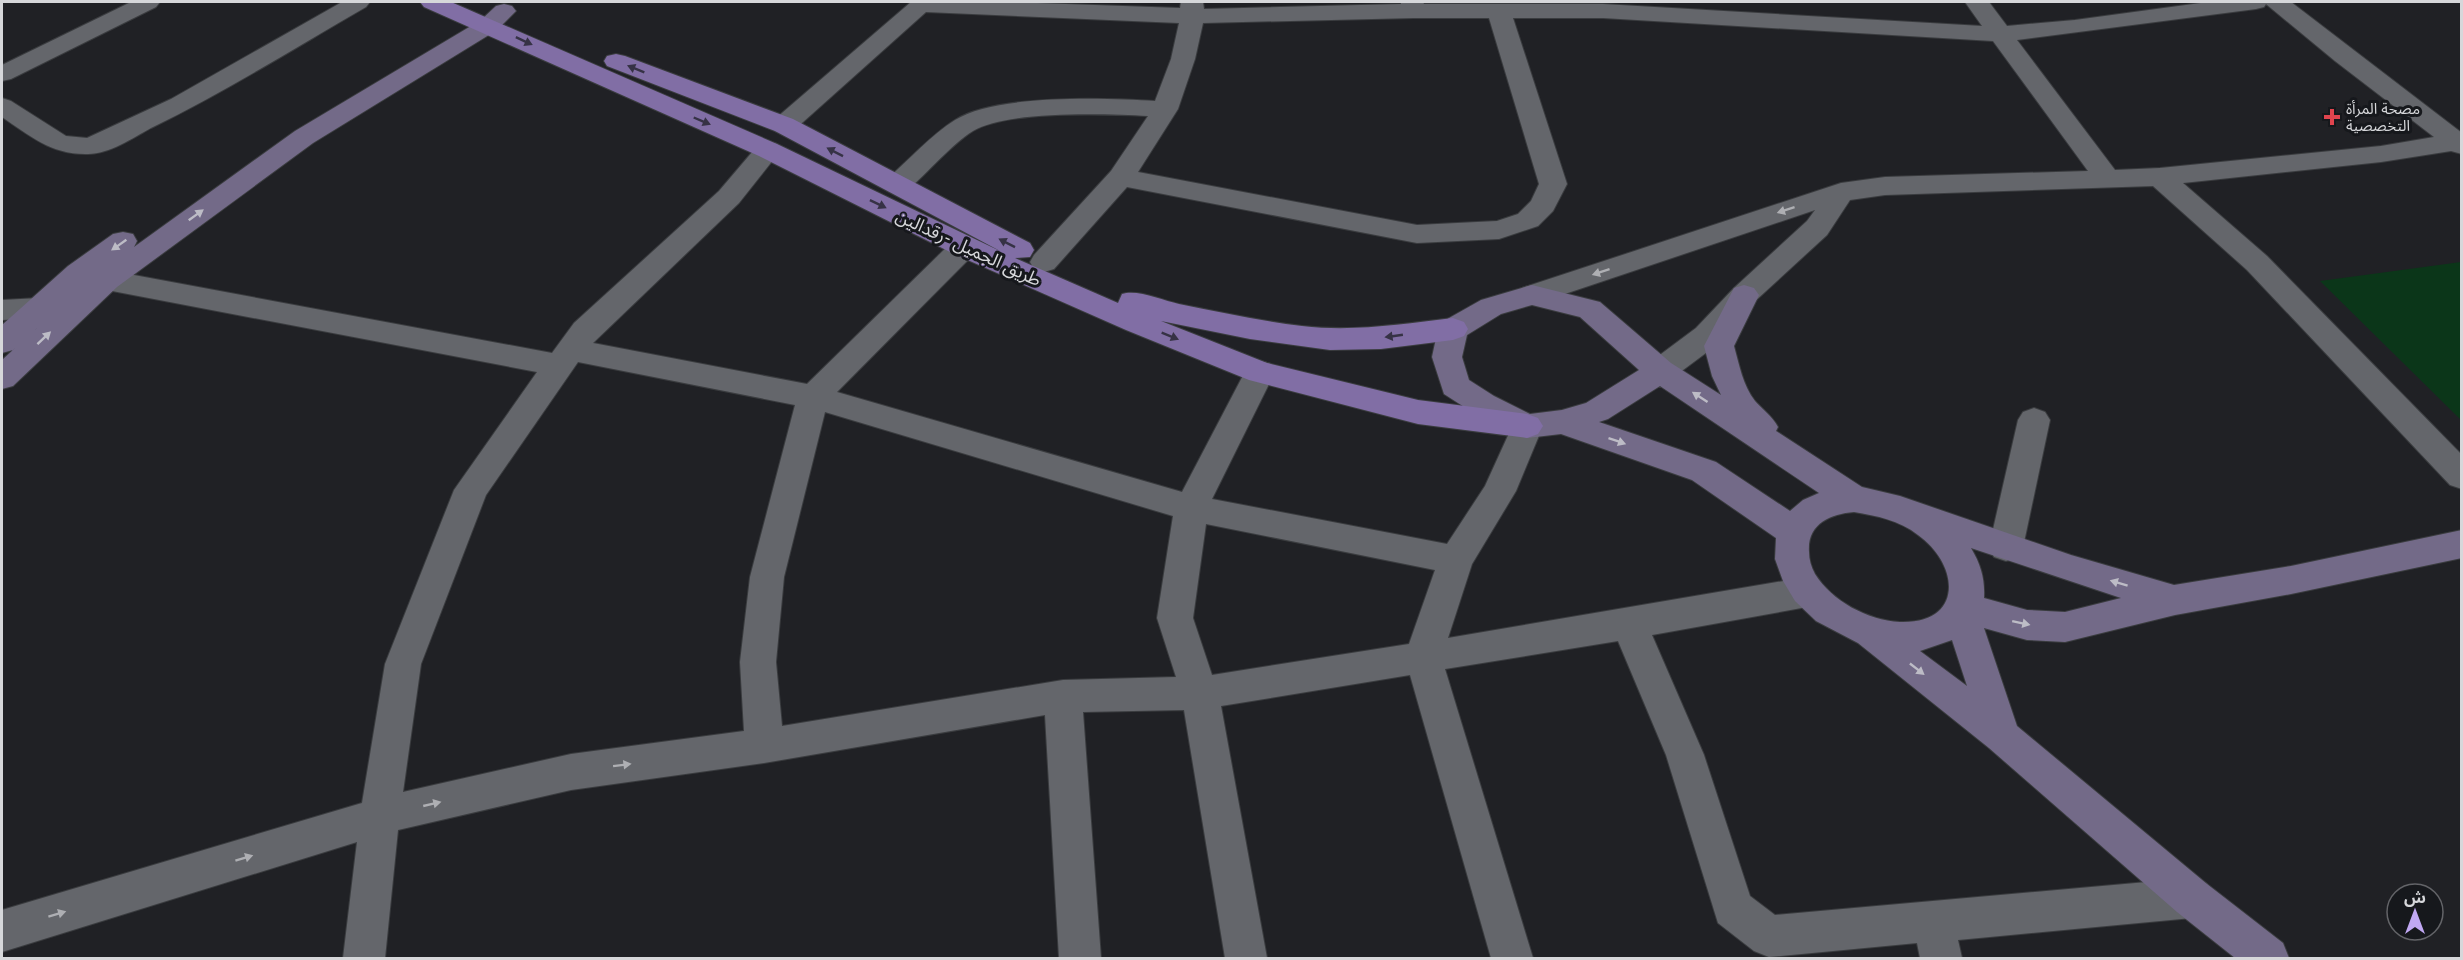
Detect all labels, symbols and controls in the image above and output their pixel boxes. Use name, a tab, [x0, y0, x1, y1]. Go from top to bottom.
one-way arrow	[515, 37, 532, 46]
one-way arrow	[626, 63, 644, 73]
place label: مصحة المرأة التخصصية	[2346, 99, 2420, 134]
marker: مصحة المرأة التخصصية	[2323, 108, 2341, 126]
one-way arrow	[693, 116, 711, 126]
one-way arrow	[826, 147, 843, 156]
one-way arrow	[869, 199, 887, 209]
street label: طريق الجميل -رقدالين	[892, 204, 1045, 291]
one-way arrow	[1777, 206, 1795, 215]
one-way arrow	[187, 209, 203, 221]
one-way arrow	[998, 238, 1015, 248]
one-way arrow	[111, 239, 127, 251]
one-way arrow	[1592, 268, 1610, 277]
one-way arrow	[37, 331, 52, 345]
one-way arrow	[1385, 331, 1404, 340]
one-way arrow	[1162, 332, 1180, 342]
one-way arrow	[1692, 392, 1708, 403]
one-way arrow	[1608, 436, 1626, 446]
one-way arrow	[2110, 578, 2128, 587]
one-way arrow	[2012, 619, 2031, 628]
one-way arrow	[1909, 662, 1924, 674]
one-way arrow	[613, 760, 632, 770]
one-way arrow	[422, 799, 441, 809]
one-way arrow	[235, 853, 253, 862]
north arrow	[2385, 882, 2445, 942]
text: ش	[2404, 887, 2426, 907]
one-way arrow	[49, 909, 67, 918]

